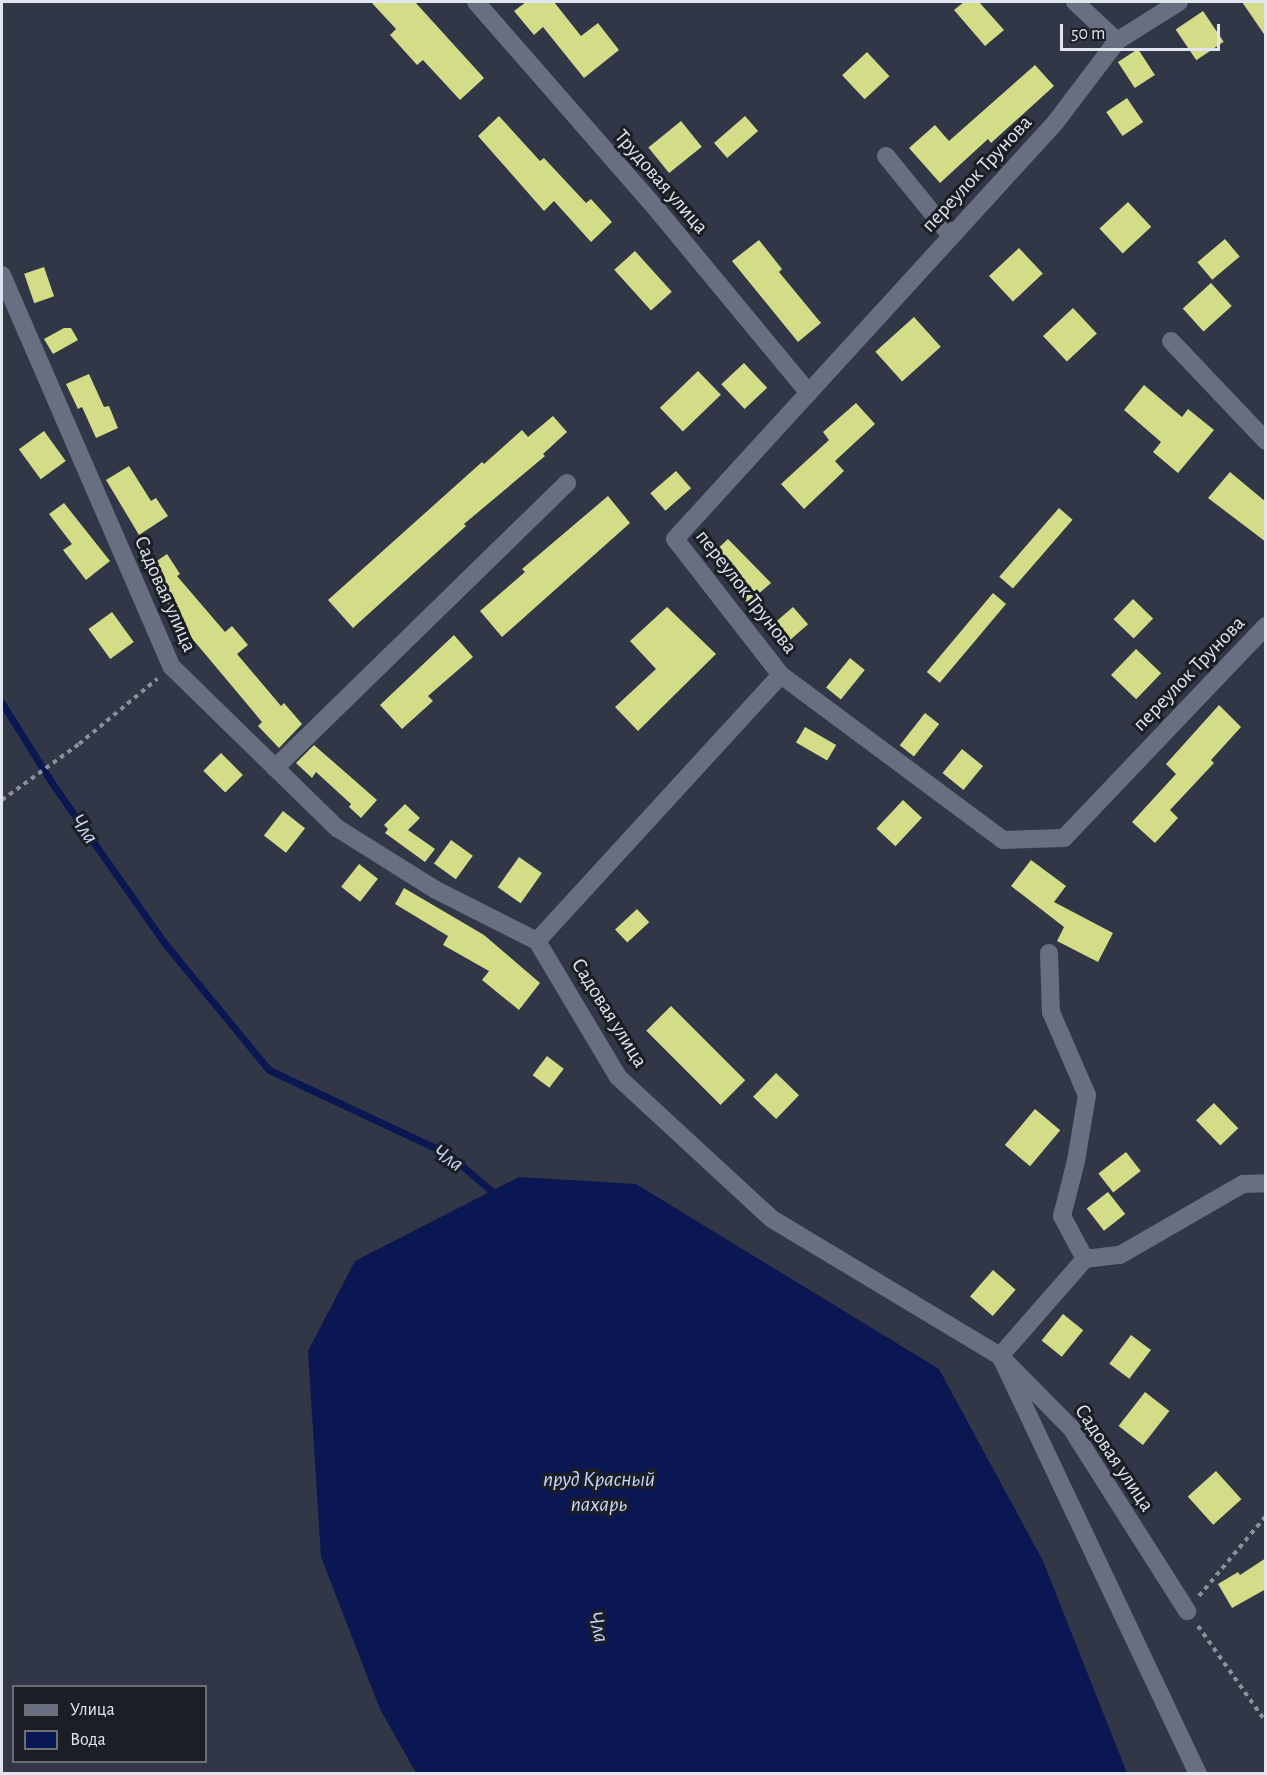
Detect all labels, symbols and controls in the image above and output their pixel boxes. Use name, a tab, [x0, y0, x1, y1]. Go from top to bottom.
scale bar	[1063, 12, 1224, 50]
text: 50 m	[1071, 25, 1105, 43]
street label: переулок Трунова	[916, 110, 1038, 238]
street label: Трудовая улица	[609, 125, 713, 239]
street label: переулок Трунова	[690, 525, 802, 659]
street label: Садовая улица	[128, 532, 202, 656]
street label: переулок Трунова	[1128, 611, 1250, 737]
water label: Чла	[64, 809, 104, 849]
street label: Садовая улица	[565, 954, 653, 1072]
water label: Чла	[428, 1138, 468, 1178]
street label: Садовая улица	[1069, 1399, 1159, 1517]
water label: пруд Красный пахарь	[543, 1466, 655, 1518]
water label: Чла	[581, 1609, 615, 1645]
legend	[12, 1685, 207, 1763]
text: Улица	[70, 1701, 115, 1719]
text: Вода	[70, 1731, 106, 1749]

